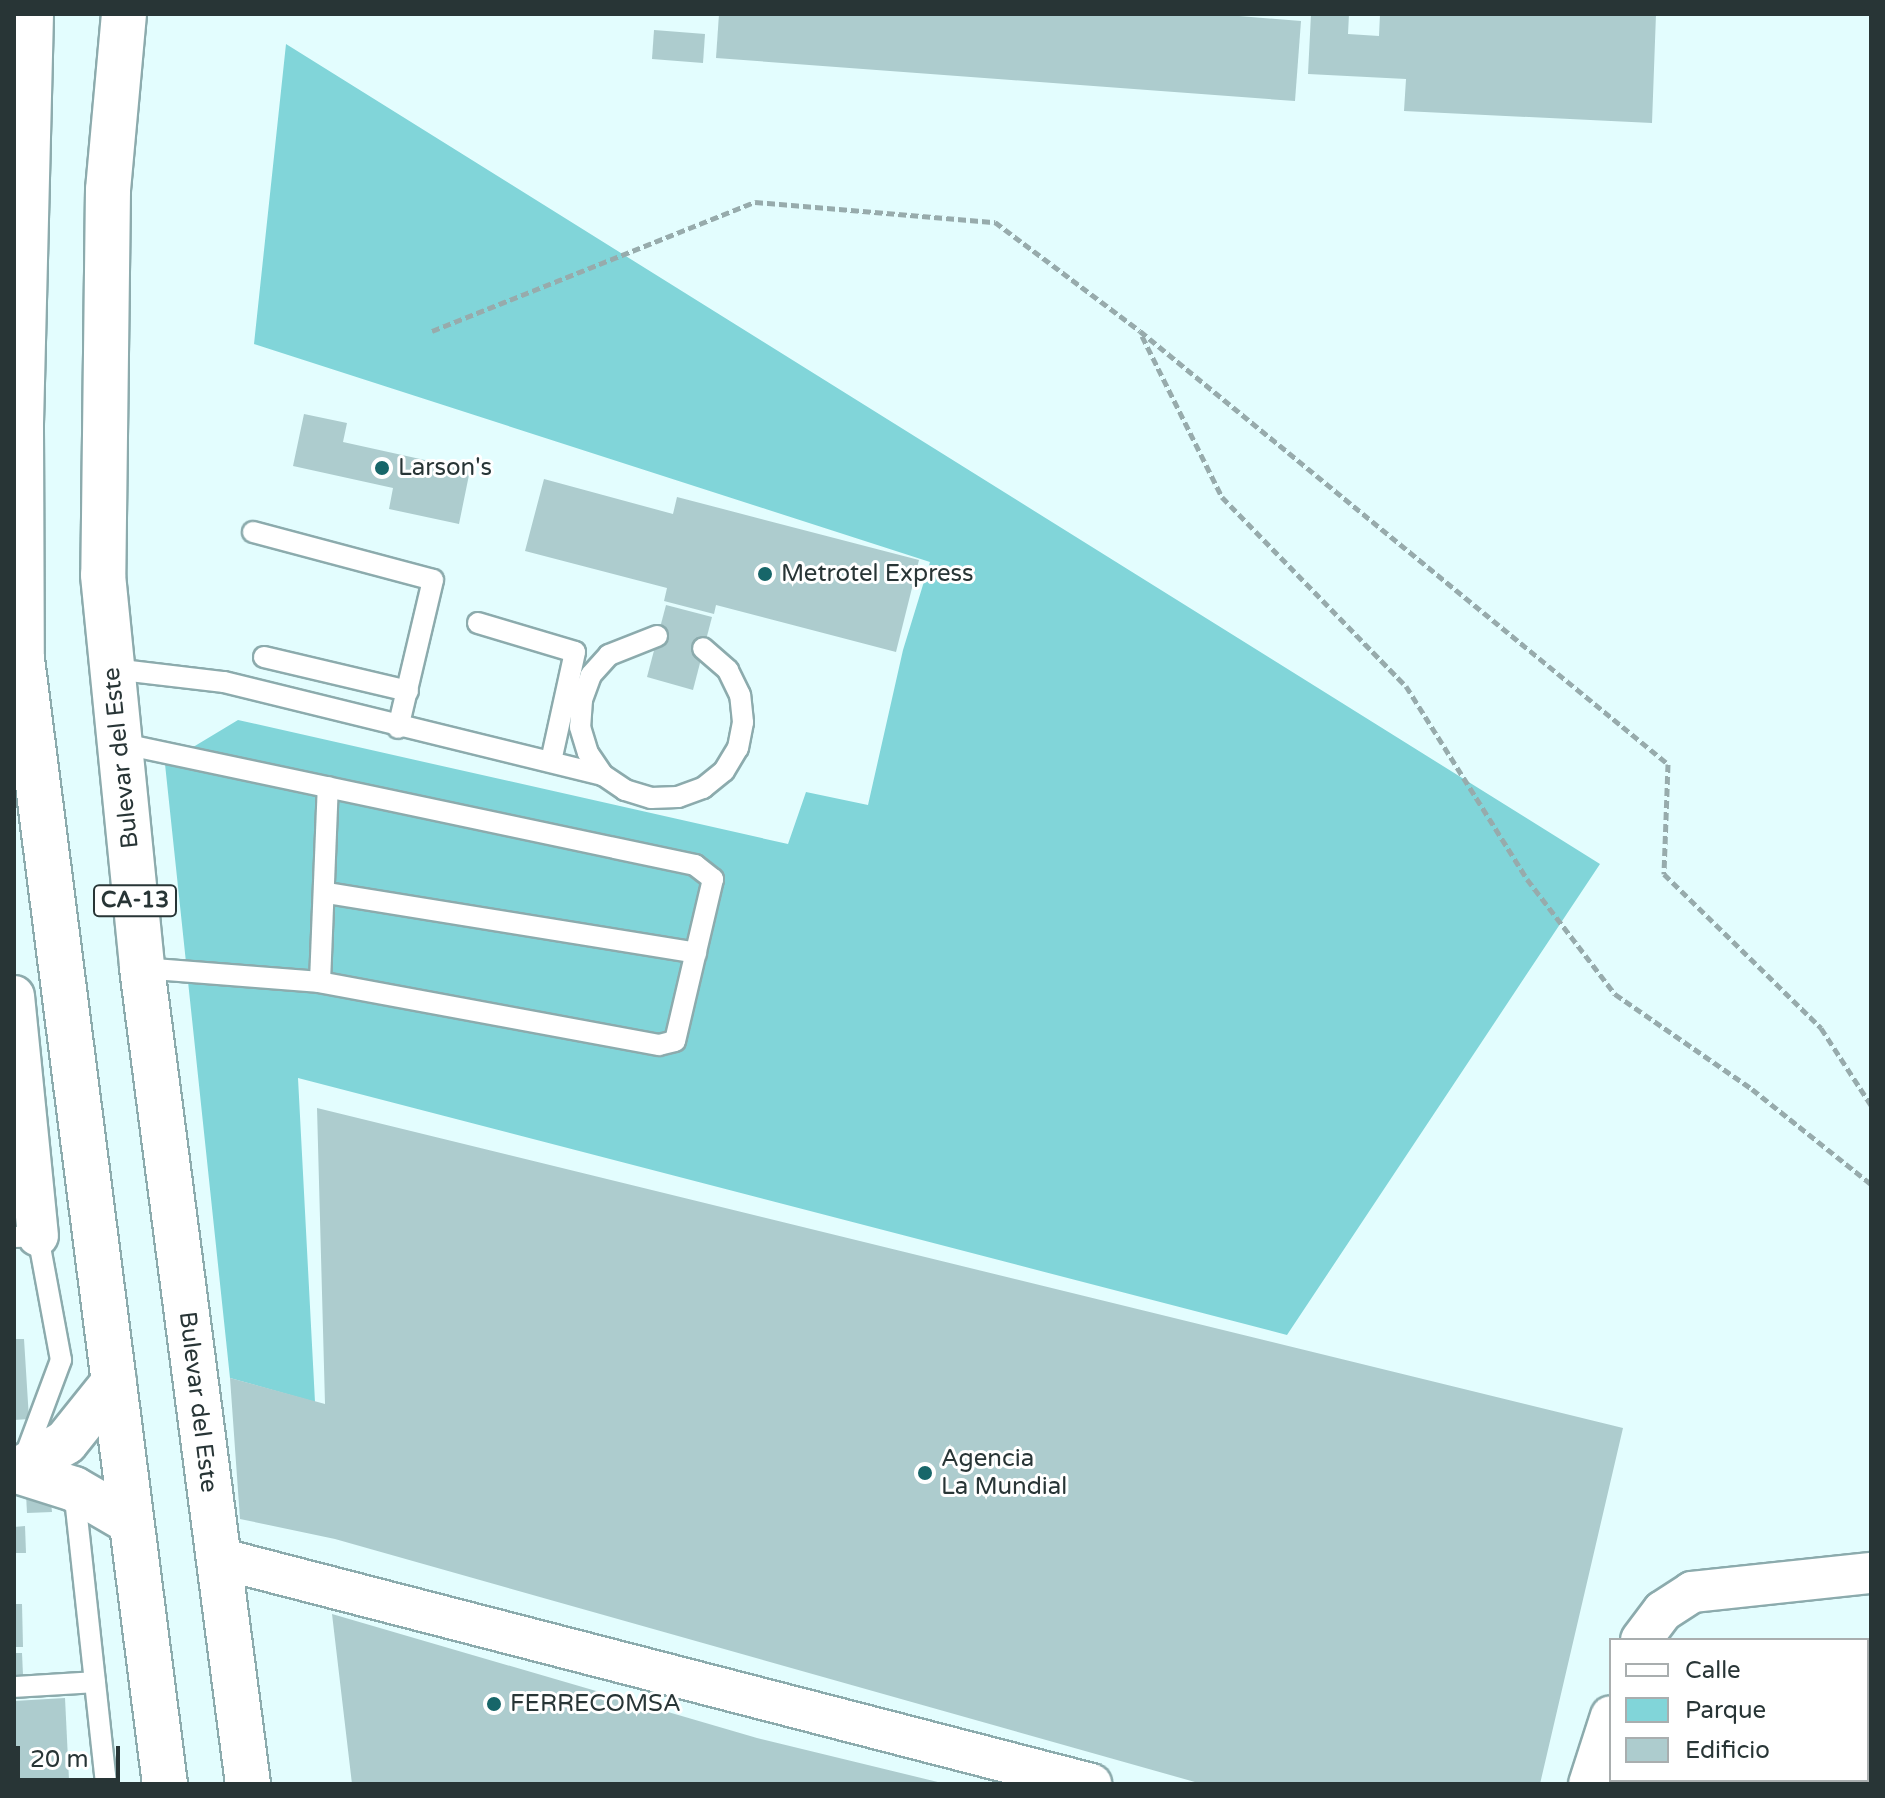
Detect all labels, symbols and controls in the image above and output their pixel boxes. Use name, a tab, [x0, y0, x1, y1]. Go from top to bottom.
place label: Larson's	[398, 454, 492, 482]
marker: Larson's	[373, 459, 391, 477]
place label: Metrotel Express	[781, 560, 974, 588]
marker: Metrotel Express	[756, 565, 774, 583]
street label: Bulevar del Este	[97, 666, 145, 850]
road number: CA-13	[91, 883, 179, 919]
street label: Bulevar del Este	[173, 1310, 223, 1494]
place label: Agencia La Mundial	[941, 1445, 1067, 1501]
marker: Agencia La Mundial	[916, 1464, 934, 1482]
legend	[1609, 1638, 1869, 1782]
text: Calle	[1685, 1656, 1741, 1685]
place label: FERRECOMSA	[510, 1690, 681, 1718]
marker: FERRECOMSA	[485, 1695, 503, 1713]
text: Parque	[1685, 1696, 1766, 1725]
scale bar	[20, 1730, 124, 1780]
text: Edificio	[1685, 1736, 1770, 1765]
text: 20 m	[30, 1745, 88, 1774]

